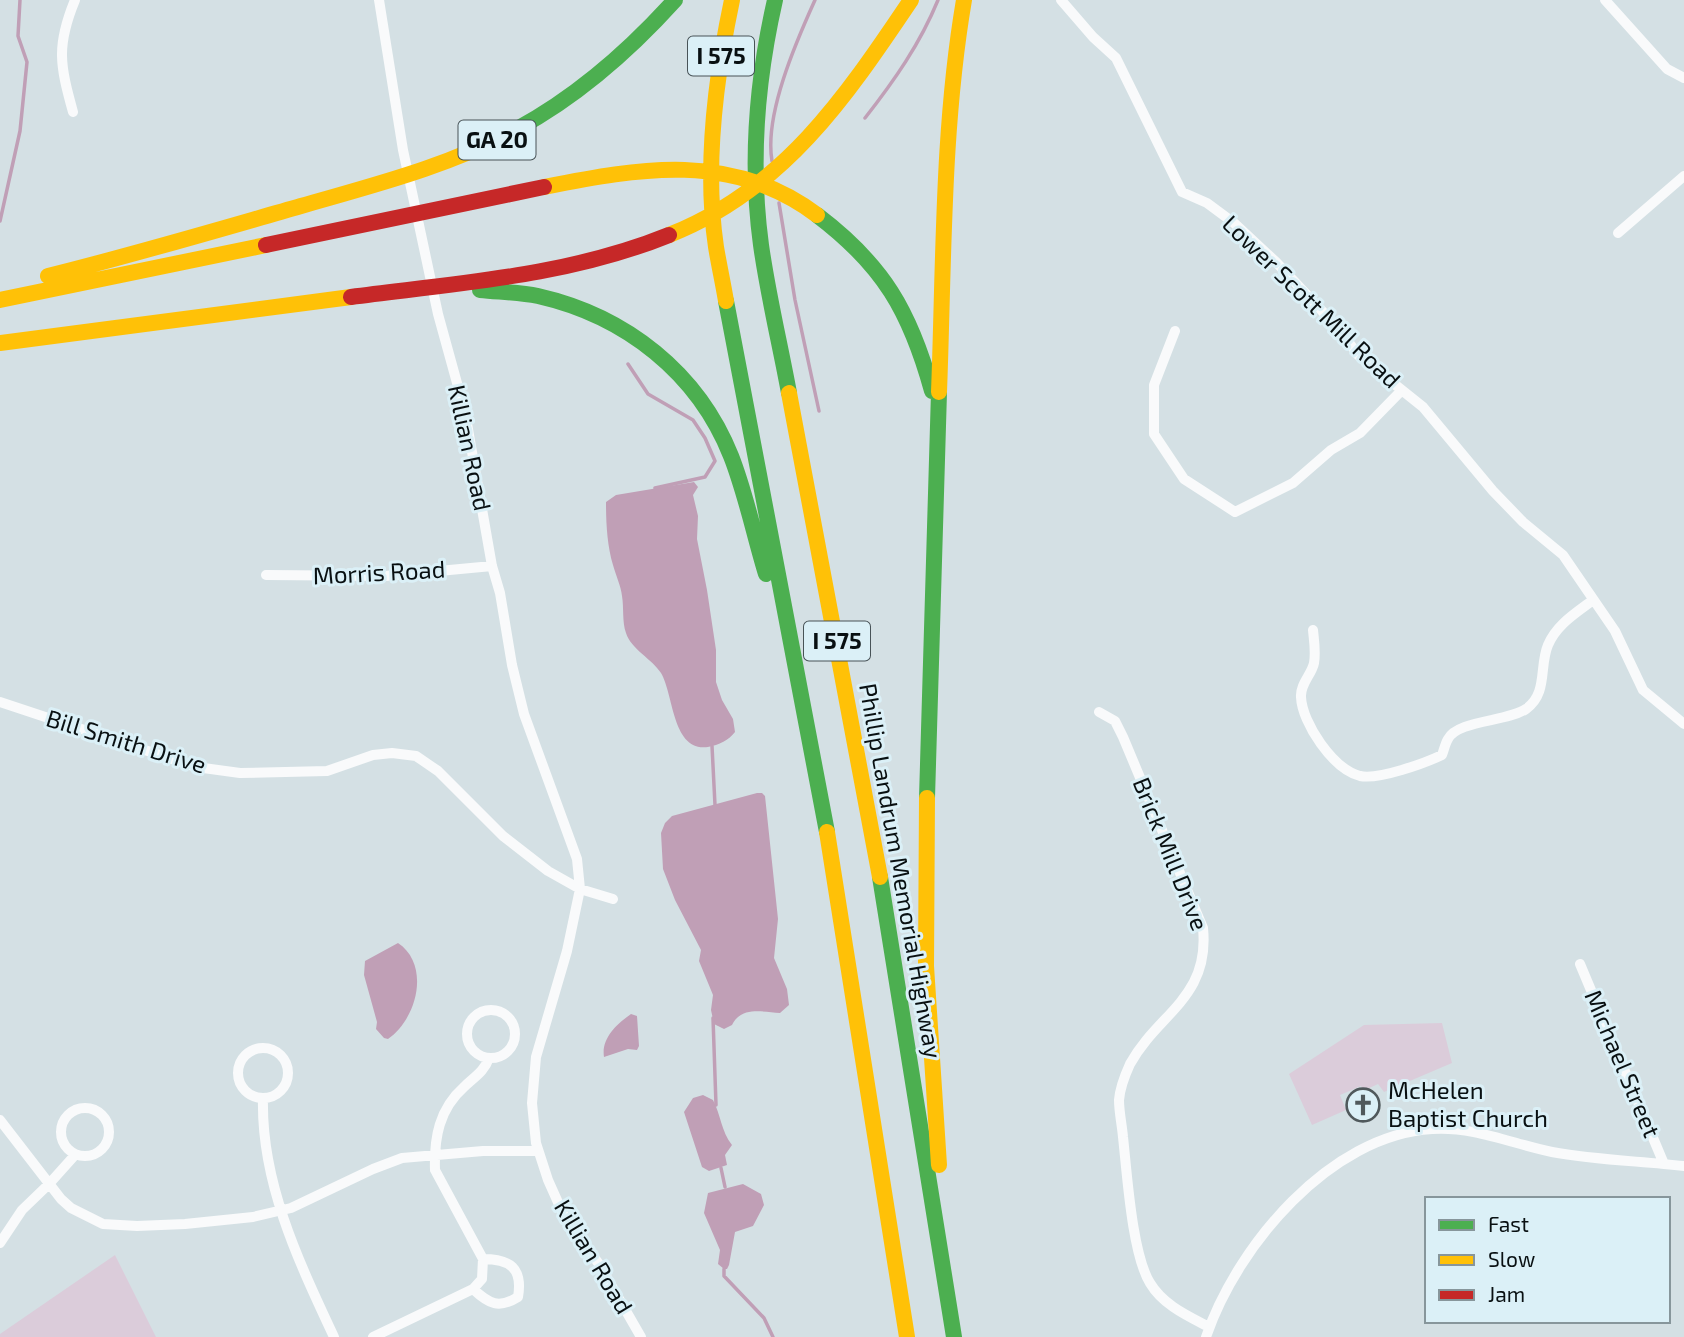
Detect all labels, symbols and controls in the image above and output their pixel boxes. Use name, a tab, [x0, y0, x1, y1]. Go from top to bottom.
road number: I 575	[688, 36, 754, 76]
road number: GA 20	[458, 120, 536, 160]
street label: Lower Scott Mill Road	[1217, 208, 1407, 393]
street label: Killian Road	[443, 382, 498, 513]
street label: Morris Road	[312, 554, 446, 589]
road number: I 575	[804, 622, 870, 660]
street label: Phillip Landrum Memorial Highway	[854, 681, 949, 1061]
street label: Bill Smith Drive	[43, 702, 210, 779]
street label: Brick Mill Drive	[1128, 773, 1215, 934]
street label: Michael Street	[1579, 985, 1667, 1141]
place label: McHelen Baptist Church	[1388, 1075, 1548, 1132]
church icon: McHelen Baptist Church	[1344, 1086, 1382, 1124]
street label: Killian Road	[549, 1194, 640, 1319]
legend	[1425, 1197, 1670, 1323]
text: Fast	[1488, 1211, 1529, 1236]
text: Slow	[1488, 1246, 1535, 1271]
text: Jam	[1488, 1281, 1525, 1306]

